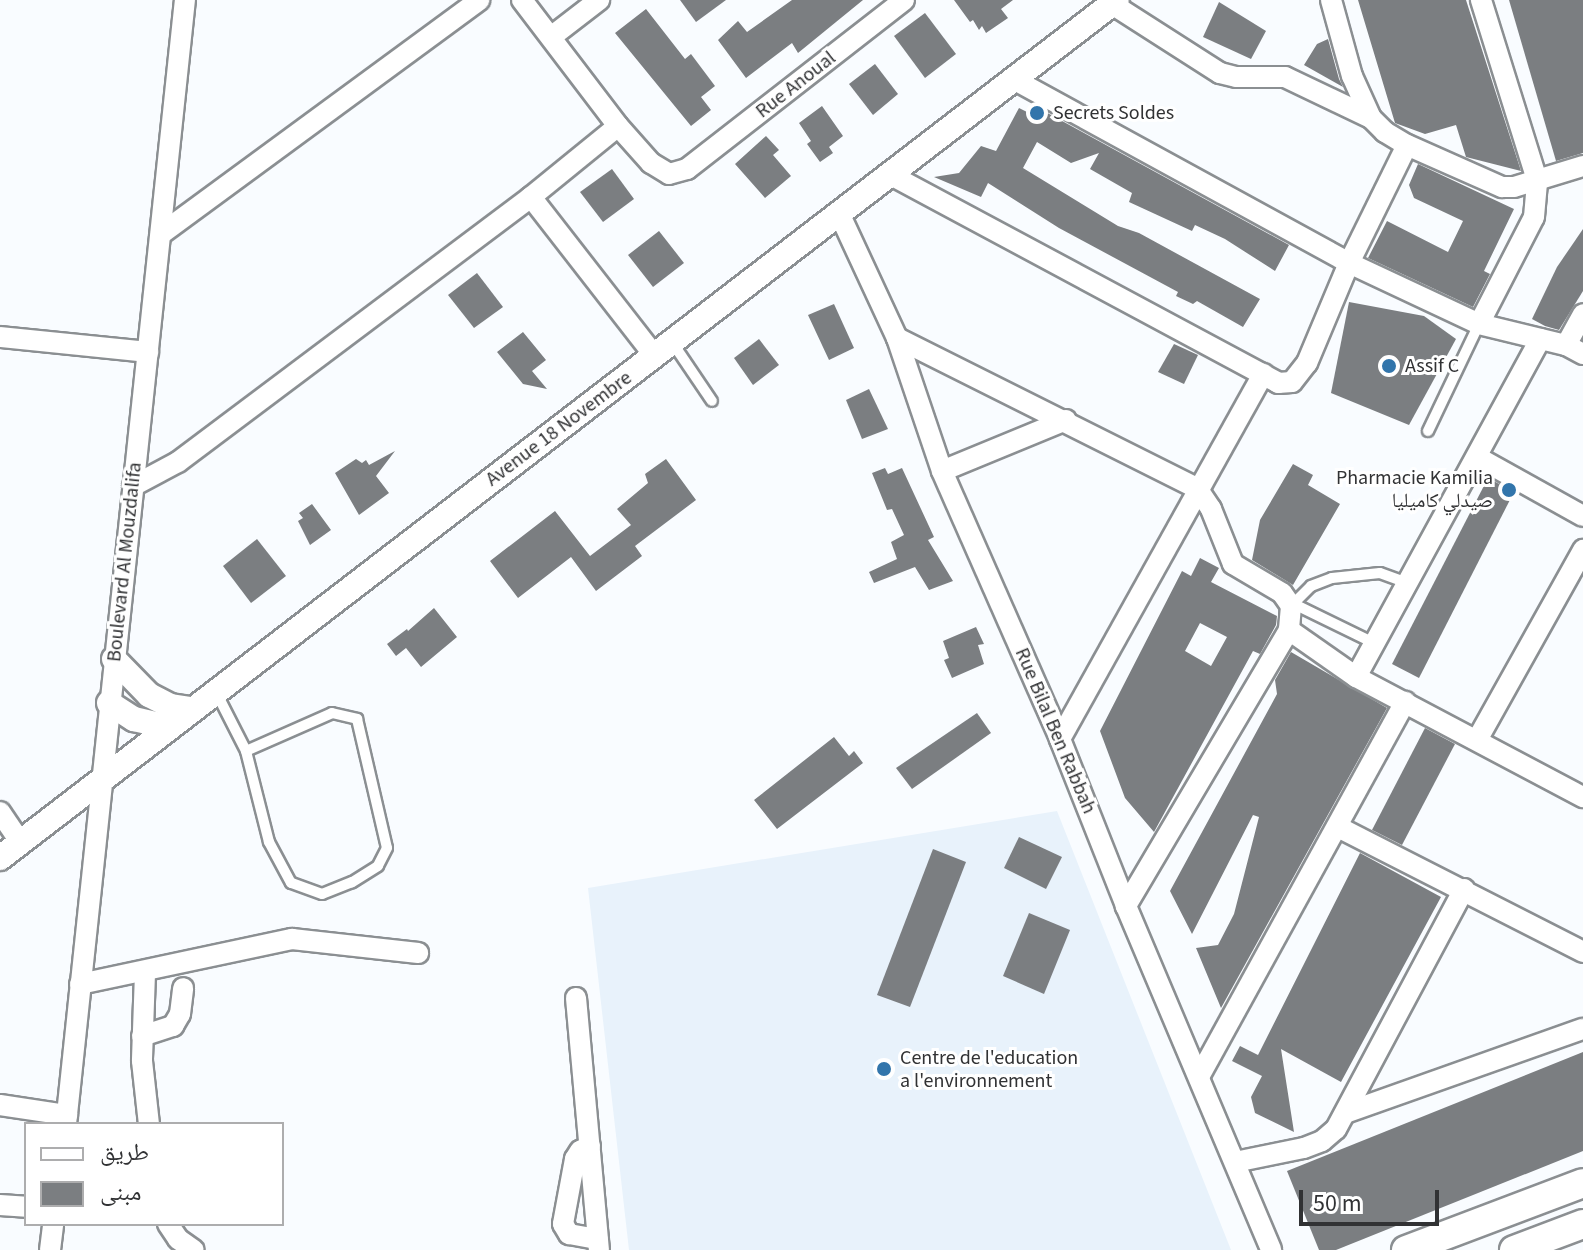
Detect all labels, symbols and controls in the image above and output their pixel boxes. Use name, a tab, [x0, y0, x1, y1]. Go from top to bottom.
street label: Rue Anoual	[751, 46, 841, 124]
place label: Secrets Soldes	[1053, 101, 1174, 125]
marker: Secrets Soldes	[1028, 104, 1046, 122]
place label: Assif C	[1405, 354, 1459, 378]
marker: Assif C	[1380, 357, 1398, 375]
street label: Avenue 18 Novembre	[481, 366, 637, 492]
street label: Boulevard Al Mouzdalifa	[103, 461, 147, 663]
place label: Pharmacie Kamilia صيدلي كاميليا	[1336, 466, 1493, 513]
marker: Pharmacie Kamilia صيدلي كاميليا	[1500, 481, 1518, 499]
street label: Rue Bilal Ben Rabbah	[1009, 644, 1101, 818]
place label: Centre de l'education a l'environnement	[900, 1046, 1078, 1093]
marker: Centre de l'education a l'environnement	[875, 1060, 893, 1078]
legend	[24, 1122, 284, 1226]
text: طريق	[100, 1135, 149, 1170]
scale bar	[1303, 1174, 1443, 1224]
text: مبنى	[100, 1175, 141, 1210]
text: 50 m	[1313, 1186, 1362, 1221]

